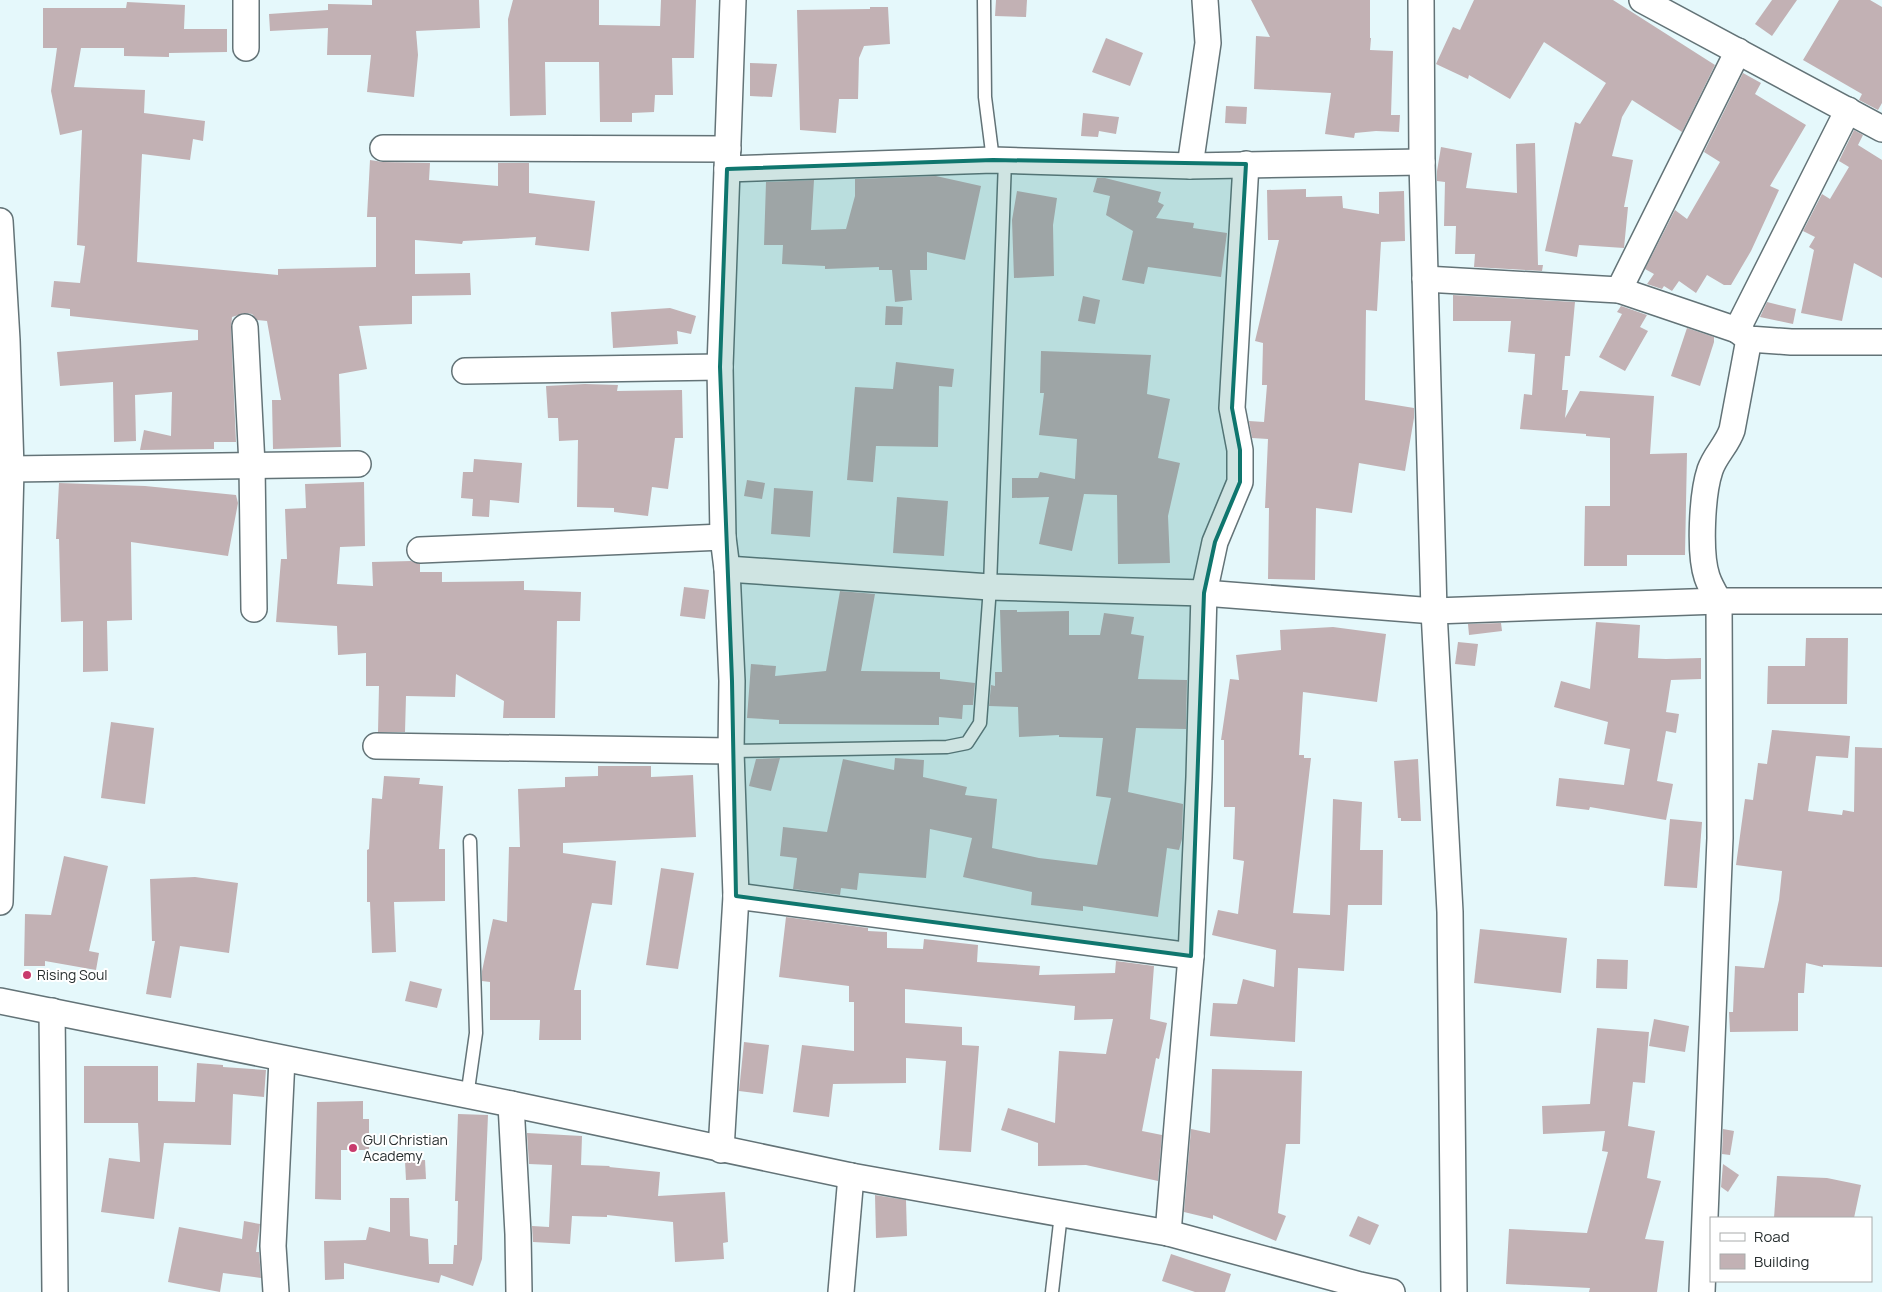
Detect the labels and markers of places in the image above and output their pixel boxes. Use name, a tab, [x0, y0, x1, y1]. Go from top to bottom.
place label: Rising Soul	[37, 965, 108, 984]
marker: Rising Soul	[21, 969, 33, 981]
place label: GUI Christian Academy	[363, 1130, 448, 1165]
marker: GUI Christian Academy	[347, 1142, 359, 1154]

